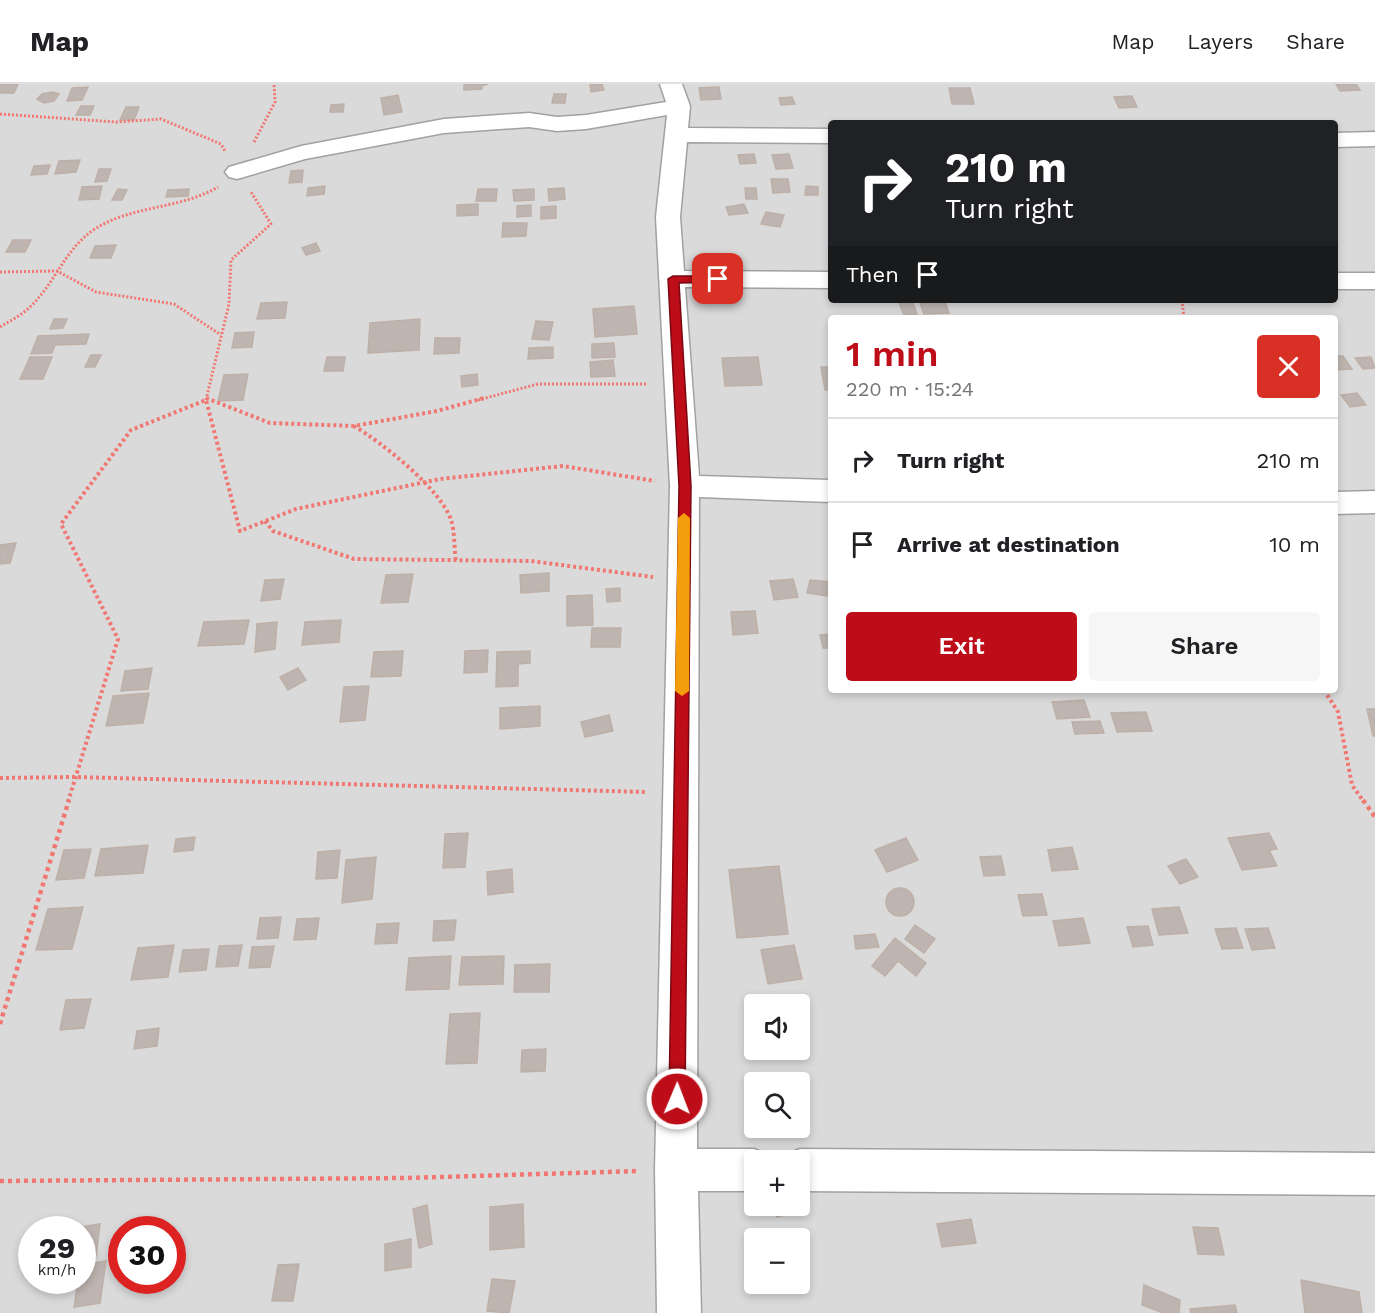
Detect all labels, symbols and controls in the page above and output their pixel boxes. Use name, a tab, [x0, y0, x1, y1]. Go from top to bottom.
text: Map	[30, 25, 89, 58]
text: Map	[1111, 29, 1154, 54]
text: Layers	[1187, 29, 1253, 54]
text: Share	[1286, 29, 1345, 54]
text: 210 m	[945, 143, 1067, 192]
icon: right	[846, 144, 924, 222]
text: Turn right	[945, 193, 1074, 225]
pin	[692, 253, 743, 304]
icon: arrive	[911, 258, 944, 291]
icon: arrive	[701, 262, 734, 295]
text: Then	[846, 262, 899, 287]
text: 1 min	[846, 333, 938, 375]
button: close	[1257, 335, 1320, 398]
text: 220 m · 15:24	[846, 377, 974, 401]
icon: right	[846, 444, 879, 477]
text: Turn right	[897, 448, 1004, 473]
text: 210 m	[1256, 448, 1320, 473]
icon: arrive	[846, 528, 879, 561]
text: Arrive at destination	[897, 532, 1120, 557]
text: 10 m	[1269, 532, 1320, 557]
button: Exit	[846, 612, 1077, 681]
button: Share	[1089, 612, 1320, 681]
map controls	[744, 994, 810, 1294]
button: sound	[744, 994, 810, 1060]
position arrow	[645, 1067, 709, 1131]
button: search	[744, 1072, 810, 1138]
button: +	[744, 1150, 810, 1216]
speed limit sign: 30	[108, 1216, 186, 1294]
button: −	[744, 1228, 810, 1294]
text: 29	[39, 1230, 75, 1265]
text: km/h	[38, 1261, 76, 1279]

